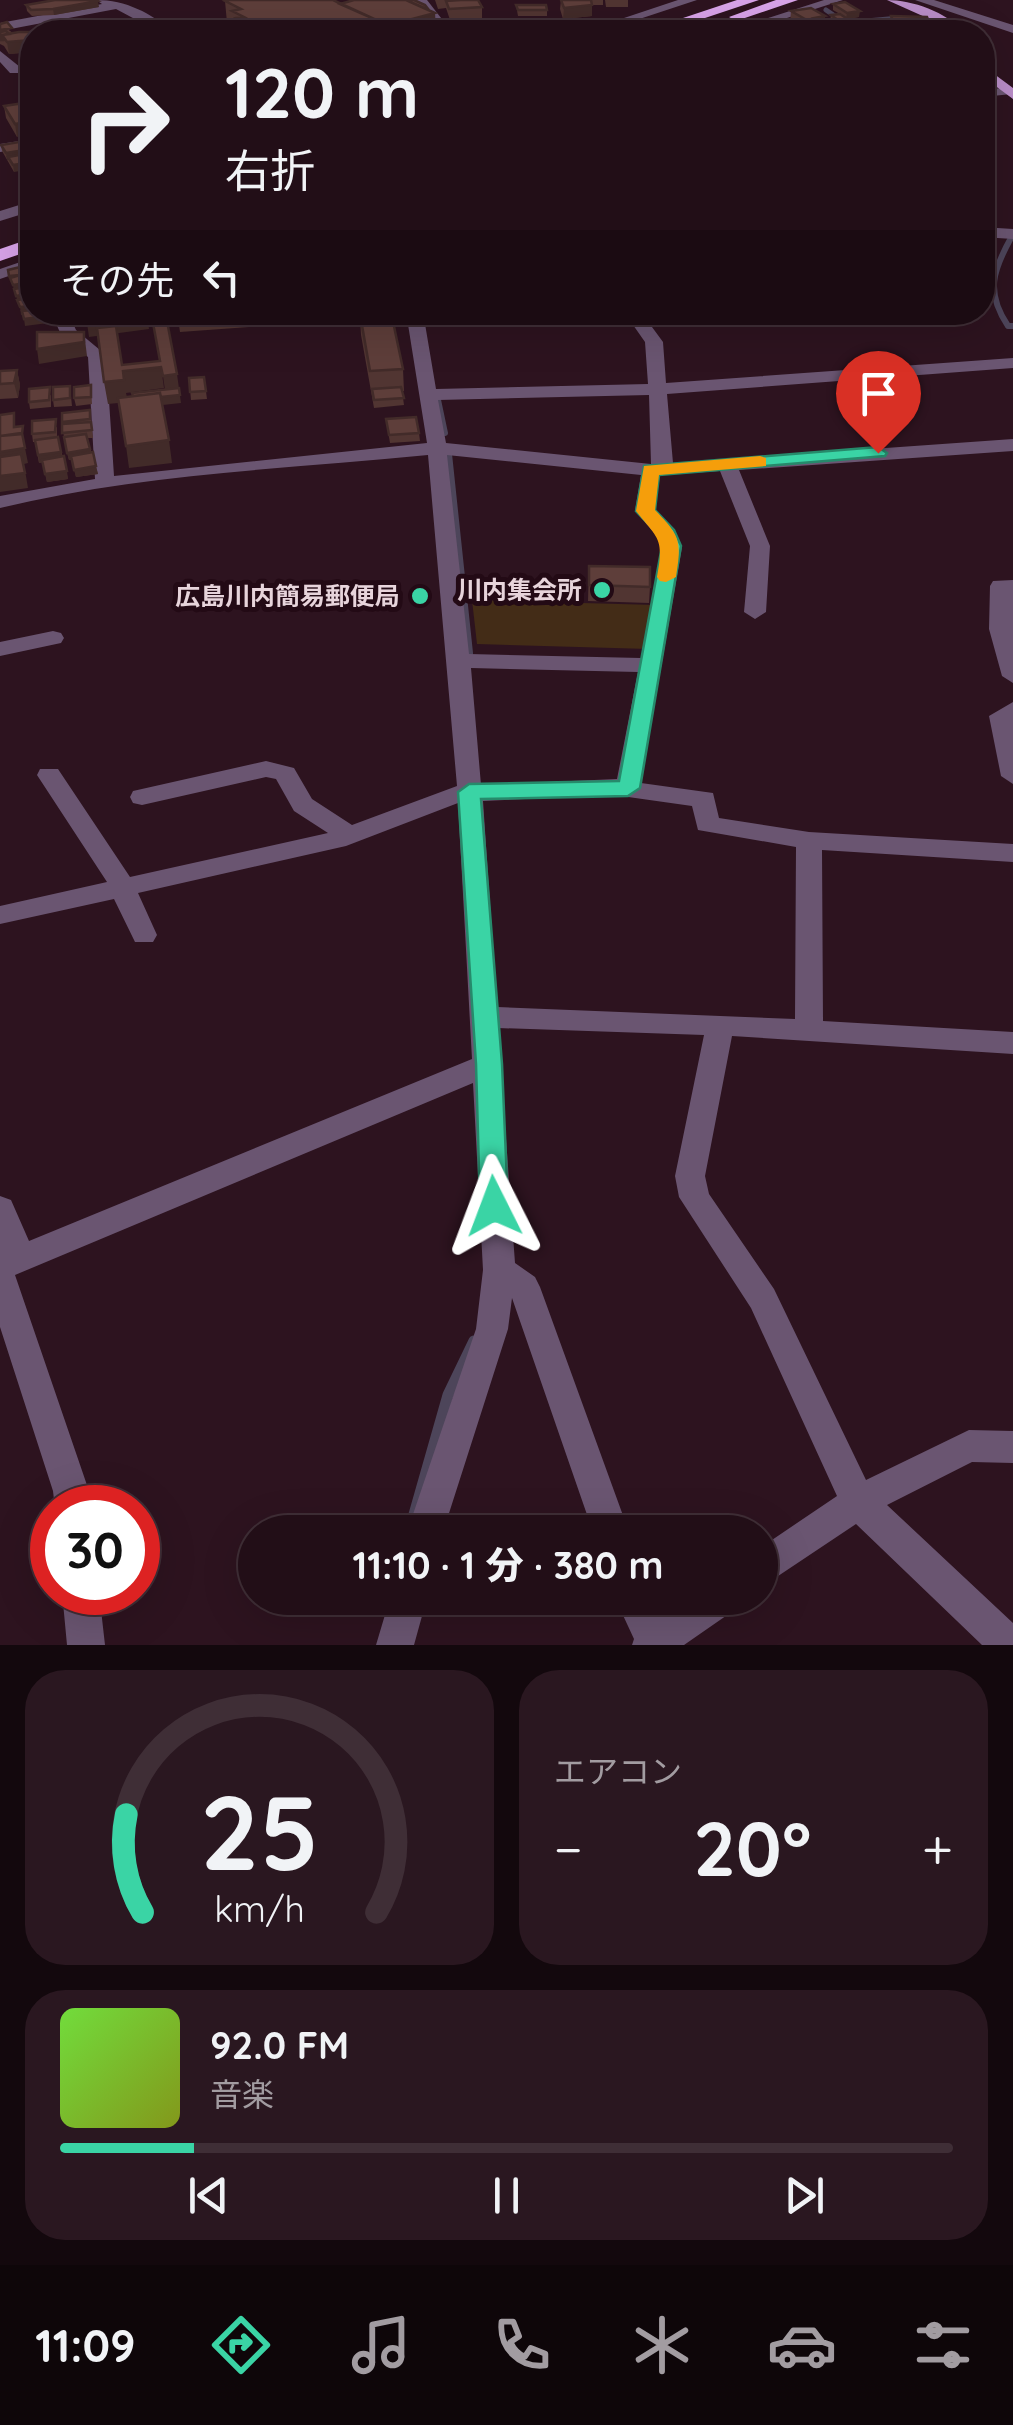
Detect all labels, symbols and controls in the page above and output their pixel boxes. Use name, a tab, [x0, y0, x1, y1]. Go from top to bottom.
text: 120 m	[225, 48, 419, 136]
icon: right	[60, 60, 190, 190]
text: 右折	[225, 142, 315, 198]
icon: left	[194, 250, 249, 305]
text: その先	[60, 256, 174, 304]
pin	[836, 351, 921, 454]
icon: arrive	[851, 366, 906, 421]
place label: 川内集会所	[457, 574, 582, 605]
marker: 川内集会所	[591, 579, 613, 601]
place label: 広島川内簡易郵便局	[175, 580, 400, 611]
marker: 広島川内簡易郵便局	[409, 585, 431, 607]
position arrow	[442, 1154, 546, 1258]
speed limit sign: 30	[30, 1485, 160, 1615]
text: 11:10 · 1 分 · 380 m	[352, 1541, 664, 1589]
text: エアコン	[554, 1751, 682, 1791]
text: 25	[200, 1766, 319, 1896]
text: 20°	[693, 1801, 811, 1895]
text: −	[554, 1814, 583, 1883]
text: +	[922, 1814, 953, 1883]
text: km/h	[214, 1886, 305, 1931]
text: 92.0 FM	[210, 2021, 349, 2069]
text: 音楽	[210, 2074, 274, 2114]
icon: previous	[181, 2168, 236, 2223]
icon: pause	[479, 2168, 534, 2223]
icon: next	[777, 2168, 832, 2223]
icon: directions	[206, 2310, 276, 2380]
icon: music	[346, 2310, 416, 2380]
icon: phone	[487, 2310, 557, 2380]
icon: climate	[627, 2310, 697, 2380]
icon: car	[767, 2310, 837, 2380]
icon: filters	[908, 2310, 978, 2380]
text: 11:09	[35, 2317, 136, 2373]

